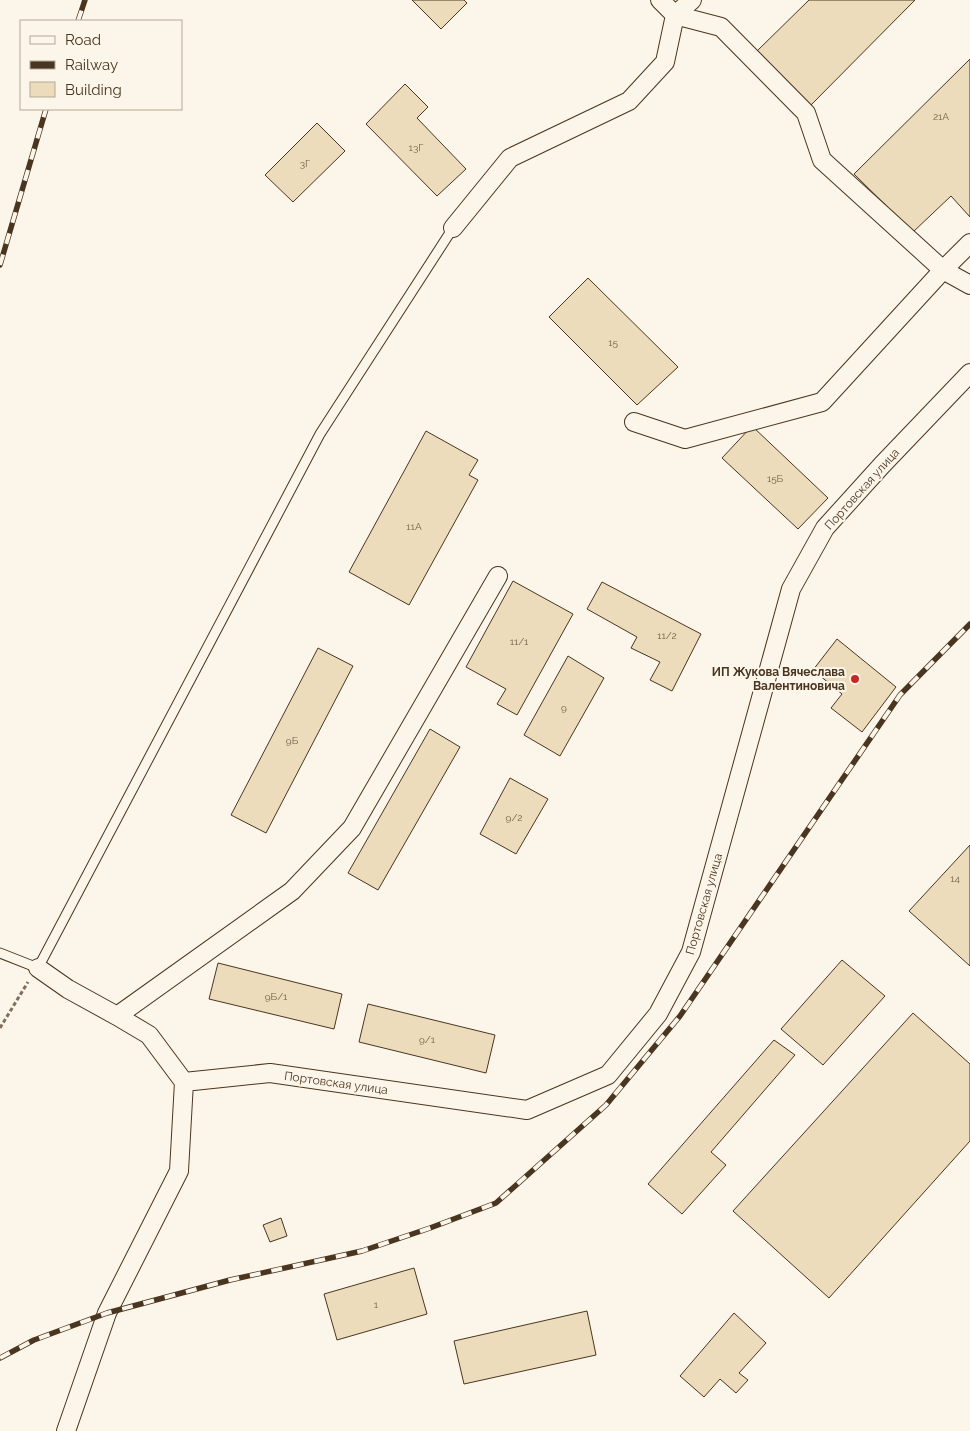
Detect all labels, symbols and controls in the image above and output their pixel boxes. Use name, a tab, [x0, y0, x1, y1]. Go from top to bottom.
legend	[20, 20, 182, 110]
text: Road	[65, 31, 101, 49]
text: Railway	[65, 56, 118, 74]
text: Building	[65, 81, 122, 99]
house number: 21А	[933, 111, 949, 122]
house number: 13Г	[409, 142, 423, 153]
house number: 3Г	[300, 158, 310, 169]
house number: 15	[608, 337, 618, 348]
street label: Портовская улица	[822, 445, 902, 533]
house number: 15Б	[767, 473, 784, 484]
house number: 11А	[406, 521, 422, 532]
house number: 11/2	[657, 630, 677, 641]
house number: 11/1	[510, 636, 529, 647]
place label: ИП Жукова Вячеслава Валентиновича	[712, 665, 845, 693]
marker: ИП Жукова Вячеслава Валентиновича	[849, 673, 861, 685]
house number: 9	[561, 702, 567, 713]
house number: 9Б	[286, 735, 299, 746]
house number: 9/2	[506, 812, 522, 823]
street label: Портовская улица	[683, 852, 725, 956]
house number: 14	[950, 873, 960, 884]
house number: 9Б/1	[265, 991, 288, 1002]
house number: 9/1	[419, 1034, 436, 1045]
street label: Портовская улица	[283, 1069, 389, 1097]
house number: 1	[374, 1299, 379, 1310]

